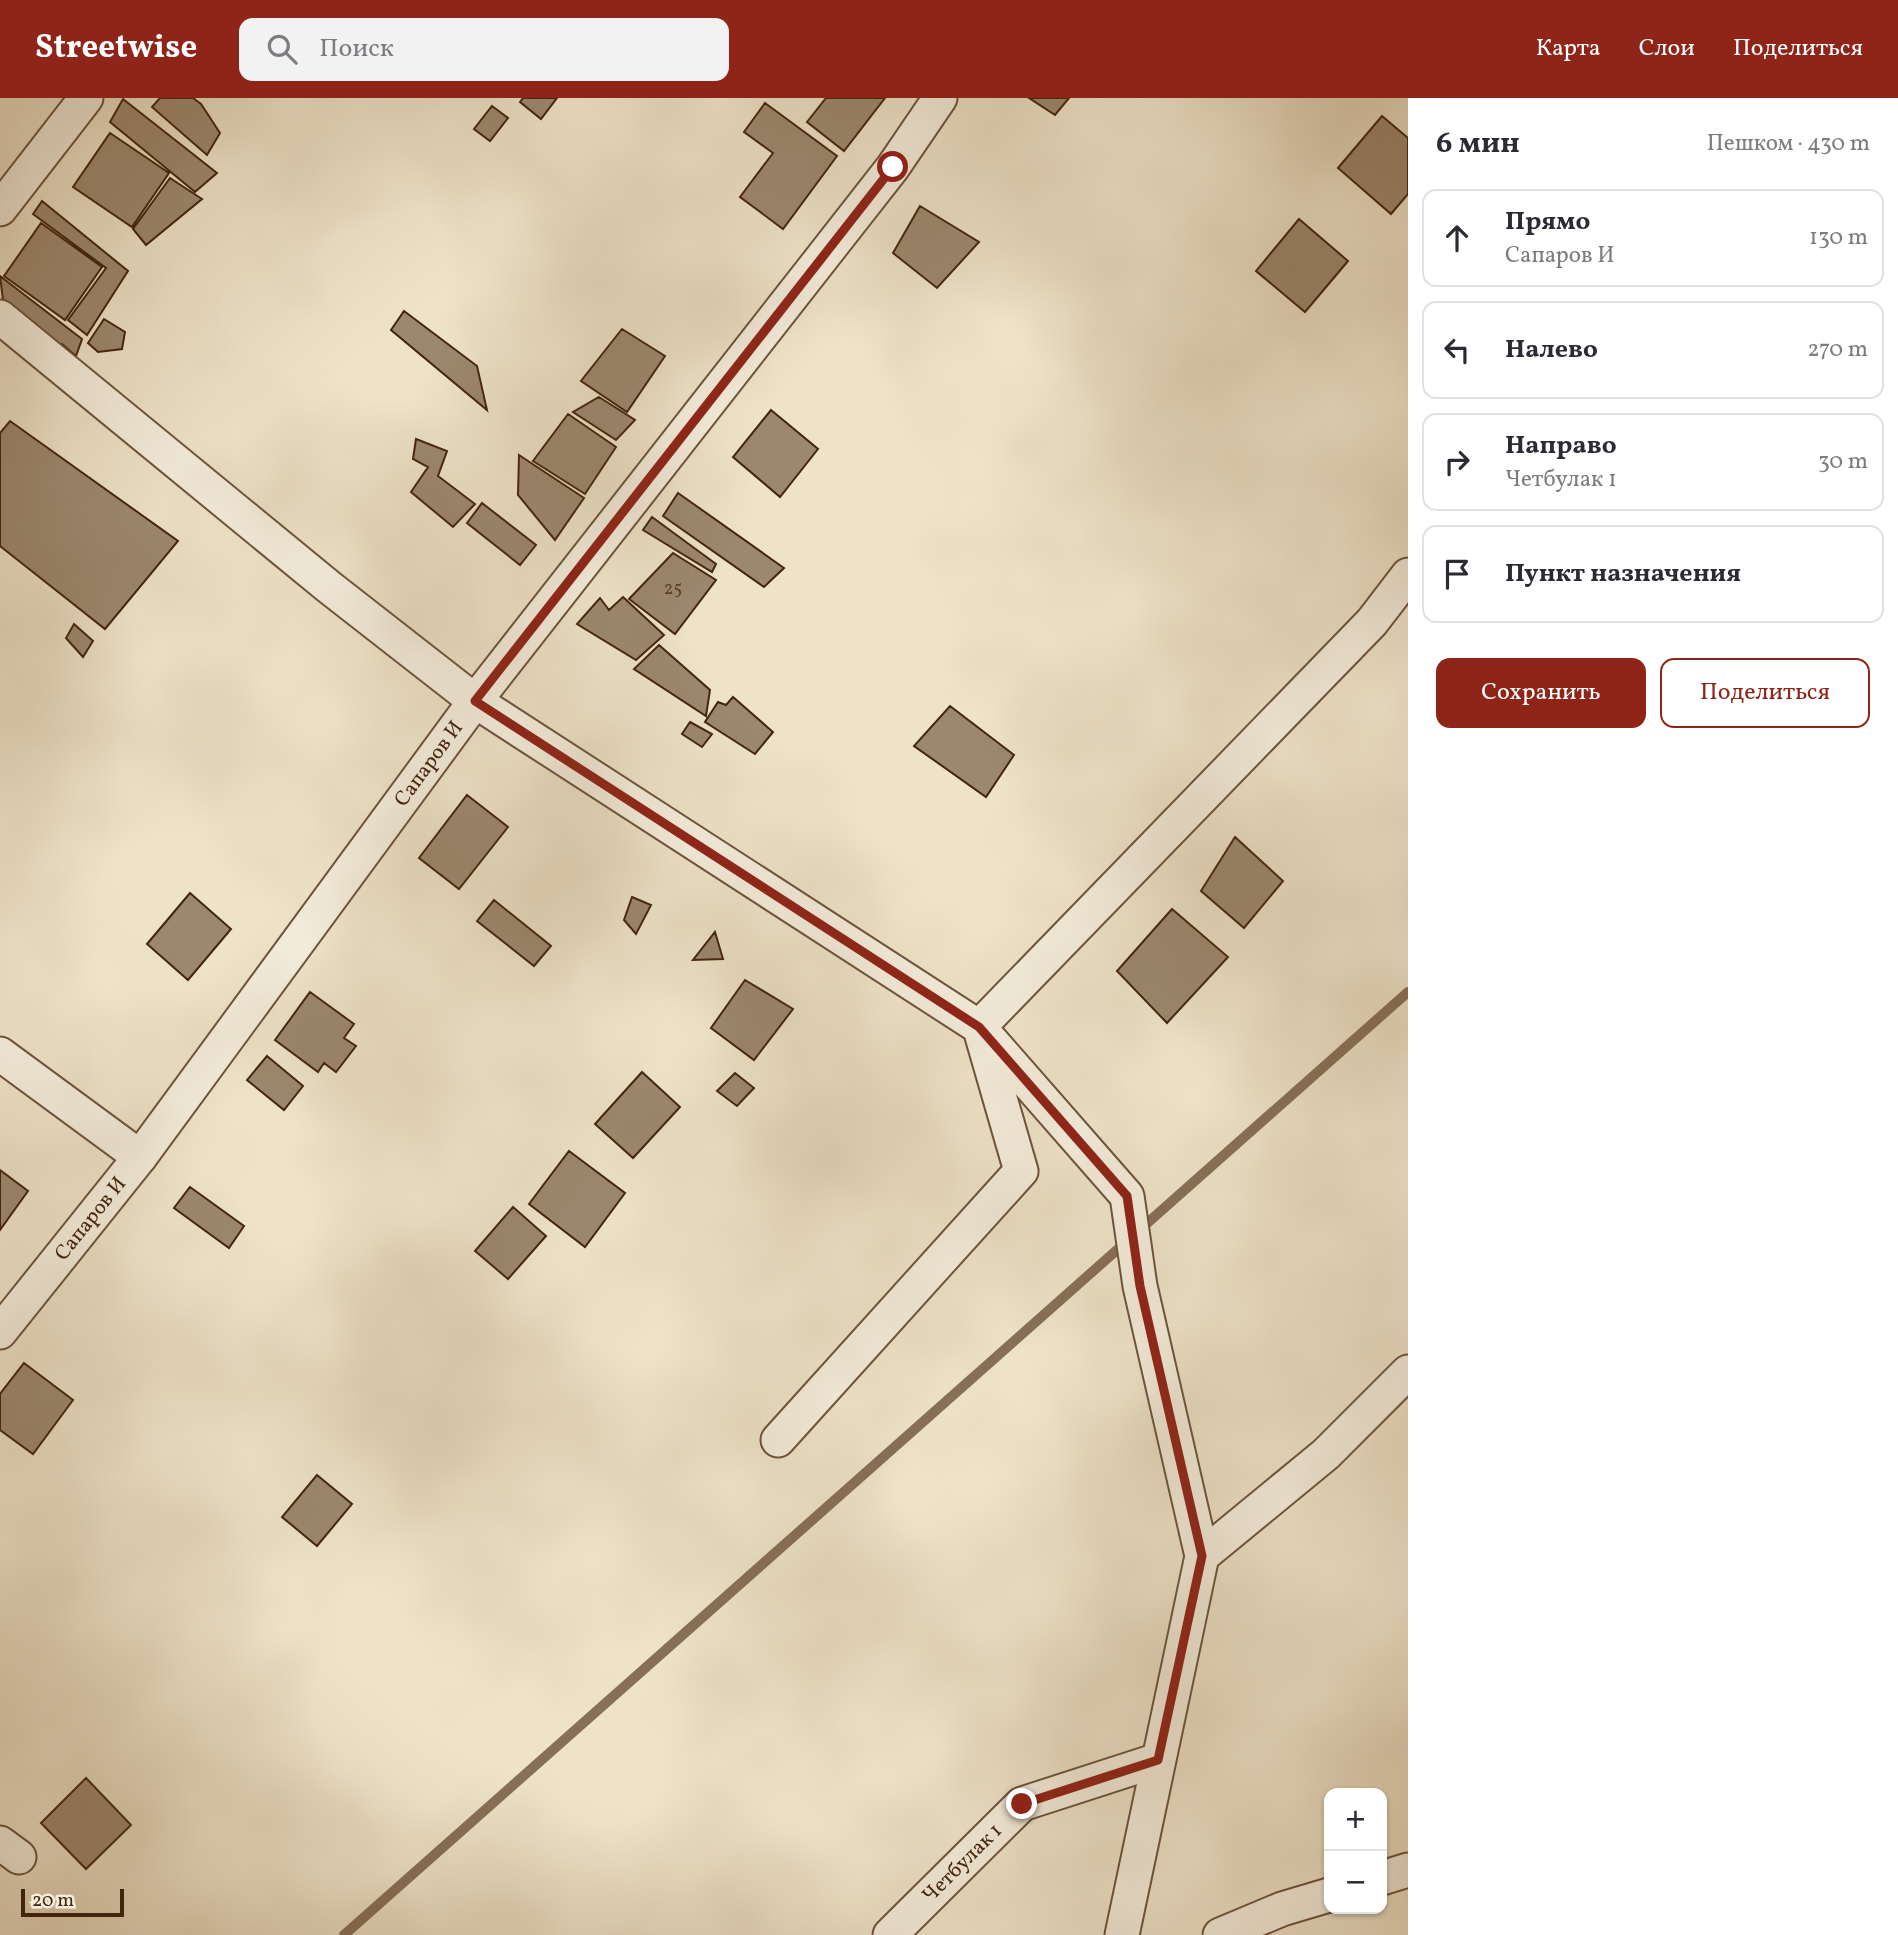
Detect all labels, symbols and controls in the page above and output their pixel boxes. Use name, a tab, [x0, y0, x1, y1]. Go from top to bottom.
search box	[239, 18, 729, 81]
text: Streetwise	[35, 26, 197, 72]
icon: search	[263, 30, 301, 68]
text: Поиск	[319, 31, 394, 67]
text: Карта	[1536, 32, 1601, 66]
text: Слои	[1639, 32, 1695, 66]
text: Поделиться	[1733, 32, 1863, 66]
text: 6 мин	[1436, 123, 1520, 165]
text: Пешком · 430 m	[1707, 128, 1870, 160]
route start	[877, 151, 908, 182]
text: Прямо	[1505, 204, 1590, 240]
icon: ahead	[1438, 219, 1476, 257]
text: 130 m	[1809, 222, 1868, 254]
text: Сапаров И	[1505, 240, 1615, 272]
icon: left	[1438, 331, 1476, 369]
text: Налево	[1505, 332, 1598, 368]
text: 270 m	[1807, 334, 1868, 366]
text: Направо	[1505, 428, 1617, 464]
icon: right	[1438, 443, 1476, 481]
text: 30 m	[1818, 446, 1868, 478]
text: Четбулак 1	[1505, 464, 1617, 496]
icon: arrive	[1438, 555, 1476, 593]
text: Пункт назначения	[1505, 556, 1741, 592]
house number: 25	[664, 577, 682, 602]
button: Сохранить	[1436, 658, 1646, 728]
button: Поделиться	[1660, 658, 1870, 728]
street label: Сапаров И	[388, 715, 470, 813]
street label: Сапаров И	[48, 1171, 133, 1267]
route end	[1006, 1788, 1037, 1819]
map controls	[1324, 1788, 1387, 1914]
button: +	[1324, 1788, 1387, 1851]
street label: Четбулак 1	[916, 1817, 1009, 1909]
button: −	[1324, 1851, 1387, 1914]
scale bar	[21, 1886, 124, 1918]
text: 20 m	[32, 1888, 74, 1914]

